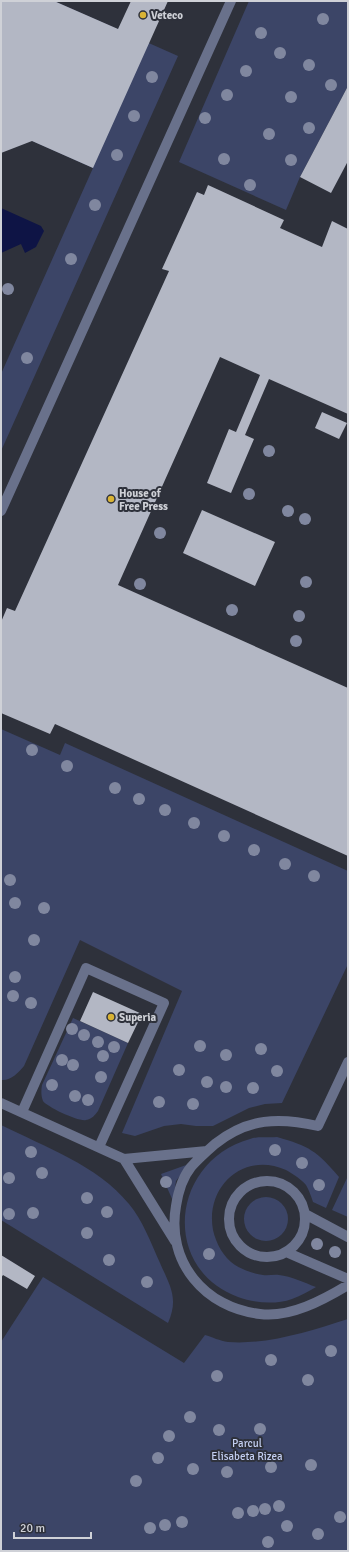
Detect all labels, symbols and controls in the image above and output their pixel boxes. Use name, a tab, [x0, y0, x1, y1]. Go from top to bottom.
place label: Veteco	[151, 9, 183, 22]
marker: Veteco	[138, 10, 148, 20]
place label: House of Free Press	[119, 487, 168, 513]
marker: House of Free Press	[106, 494, 116, 504]
place label: Superia	[119, 1011, 156, 1024]
marker: Superia	[106, 1012, 116, 1022]
park label: Parcul Elisabeta Rizea	[211, 1437, 283, 1463]
scale bar	[14, 1514, 91, 1540]
text: 20 m	[20, 1521, 45, 1536]

